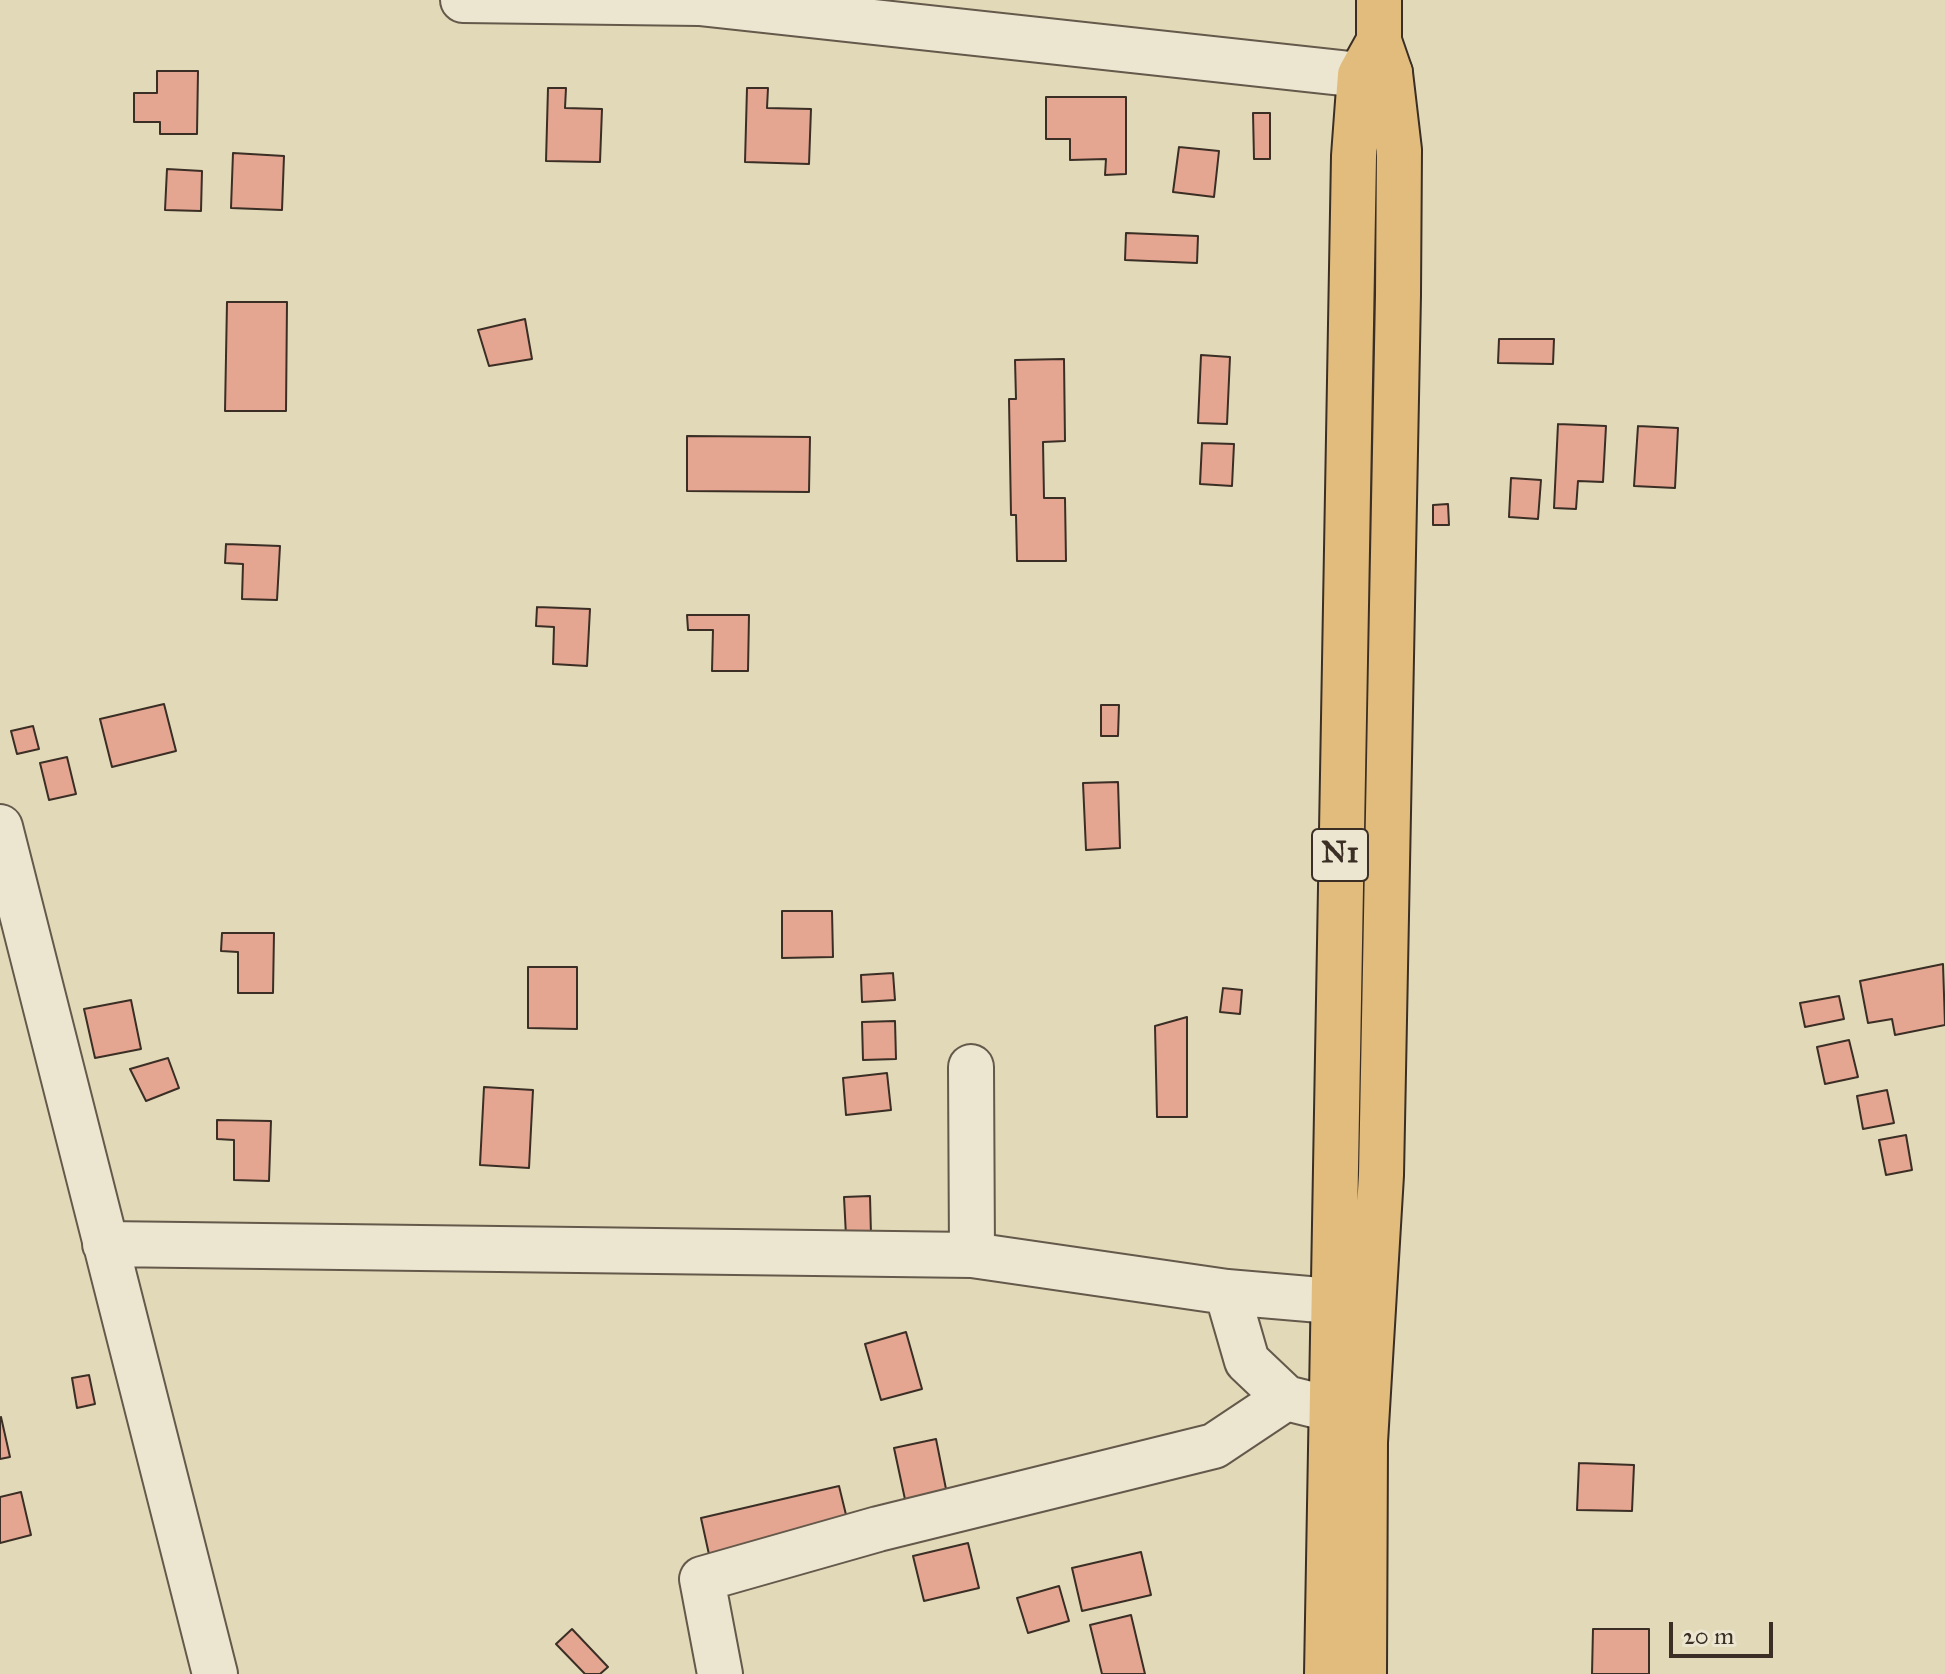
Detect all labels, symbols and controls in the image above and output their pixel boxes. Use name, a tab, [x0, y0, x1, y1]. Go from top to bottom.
road number: N1	[1312, 829, 1368, 881]
scale bar	[1673, 1606, 1777, 1656]
text: 20 m	[1683, 1621, 1734, 1651]

